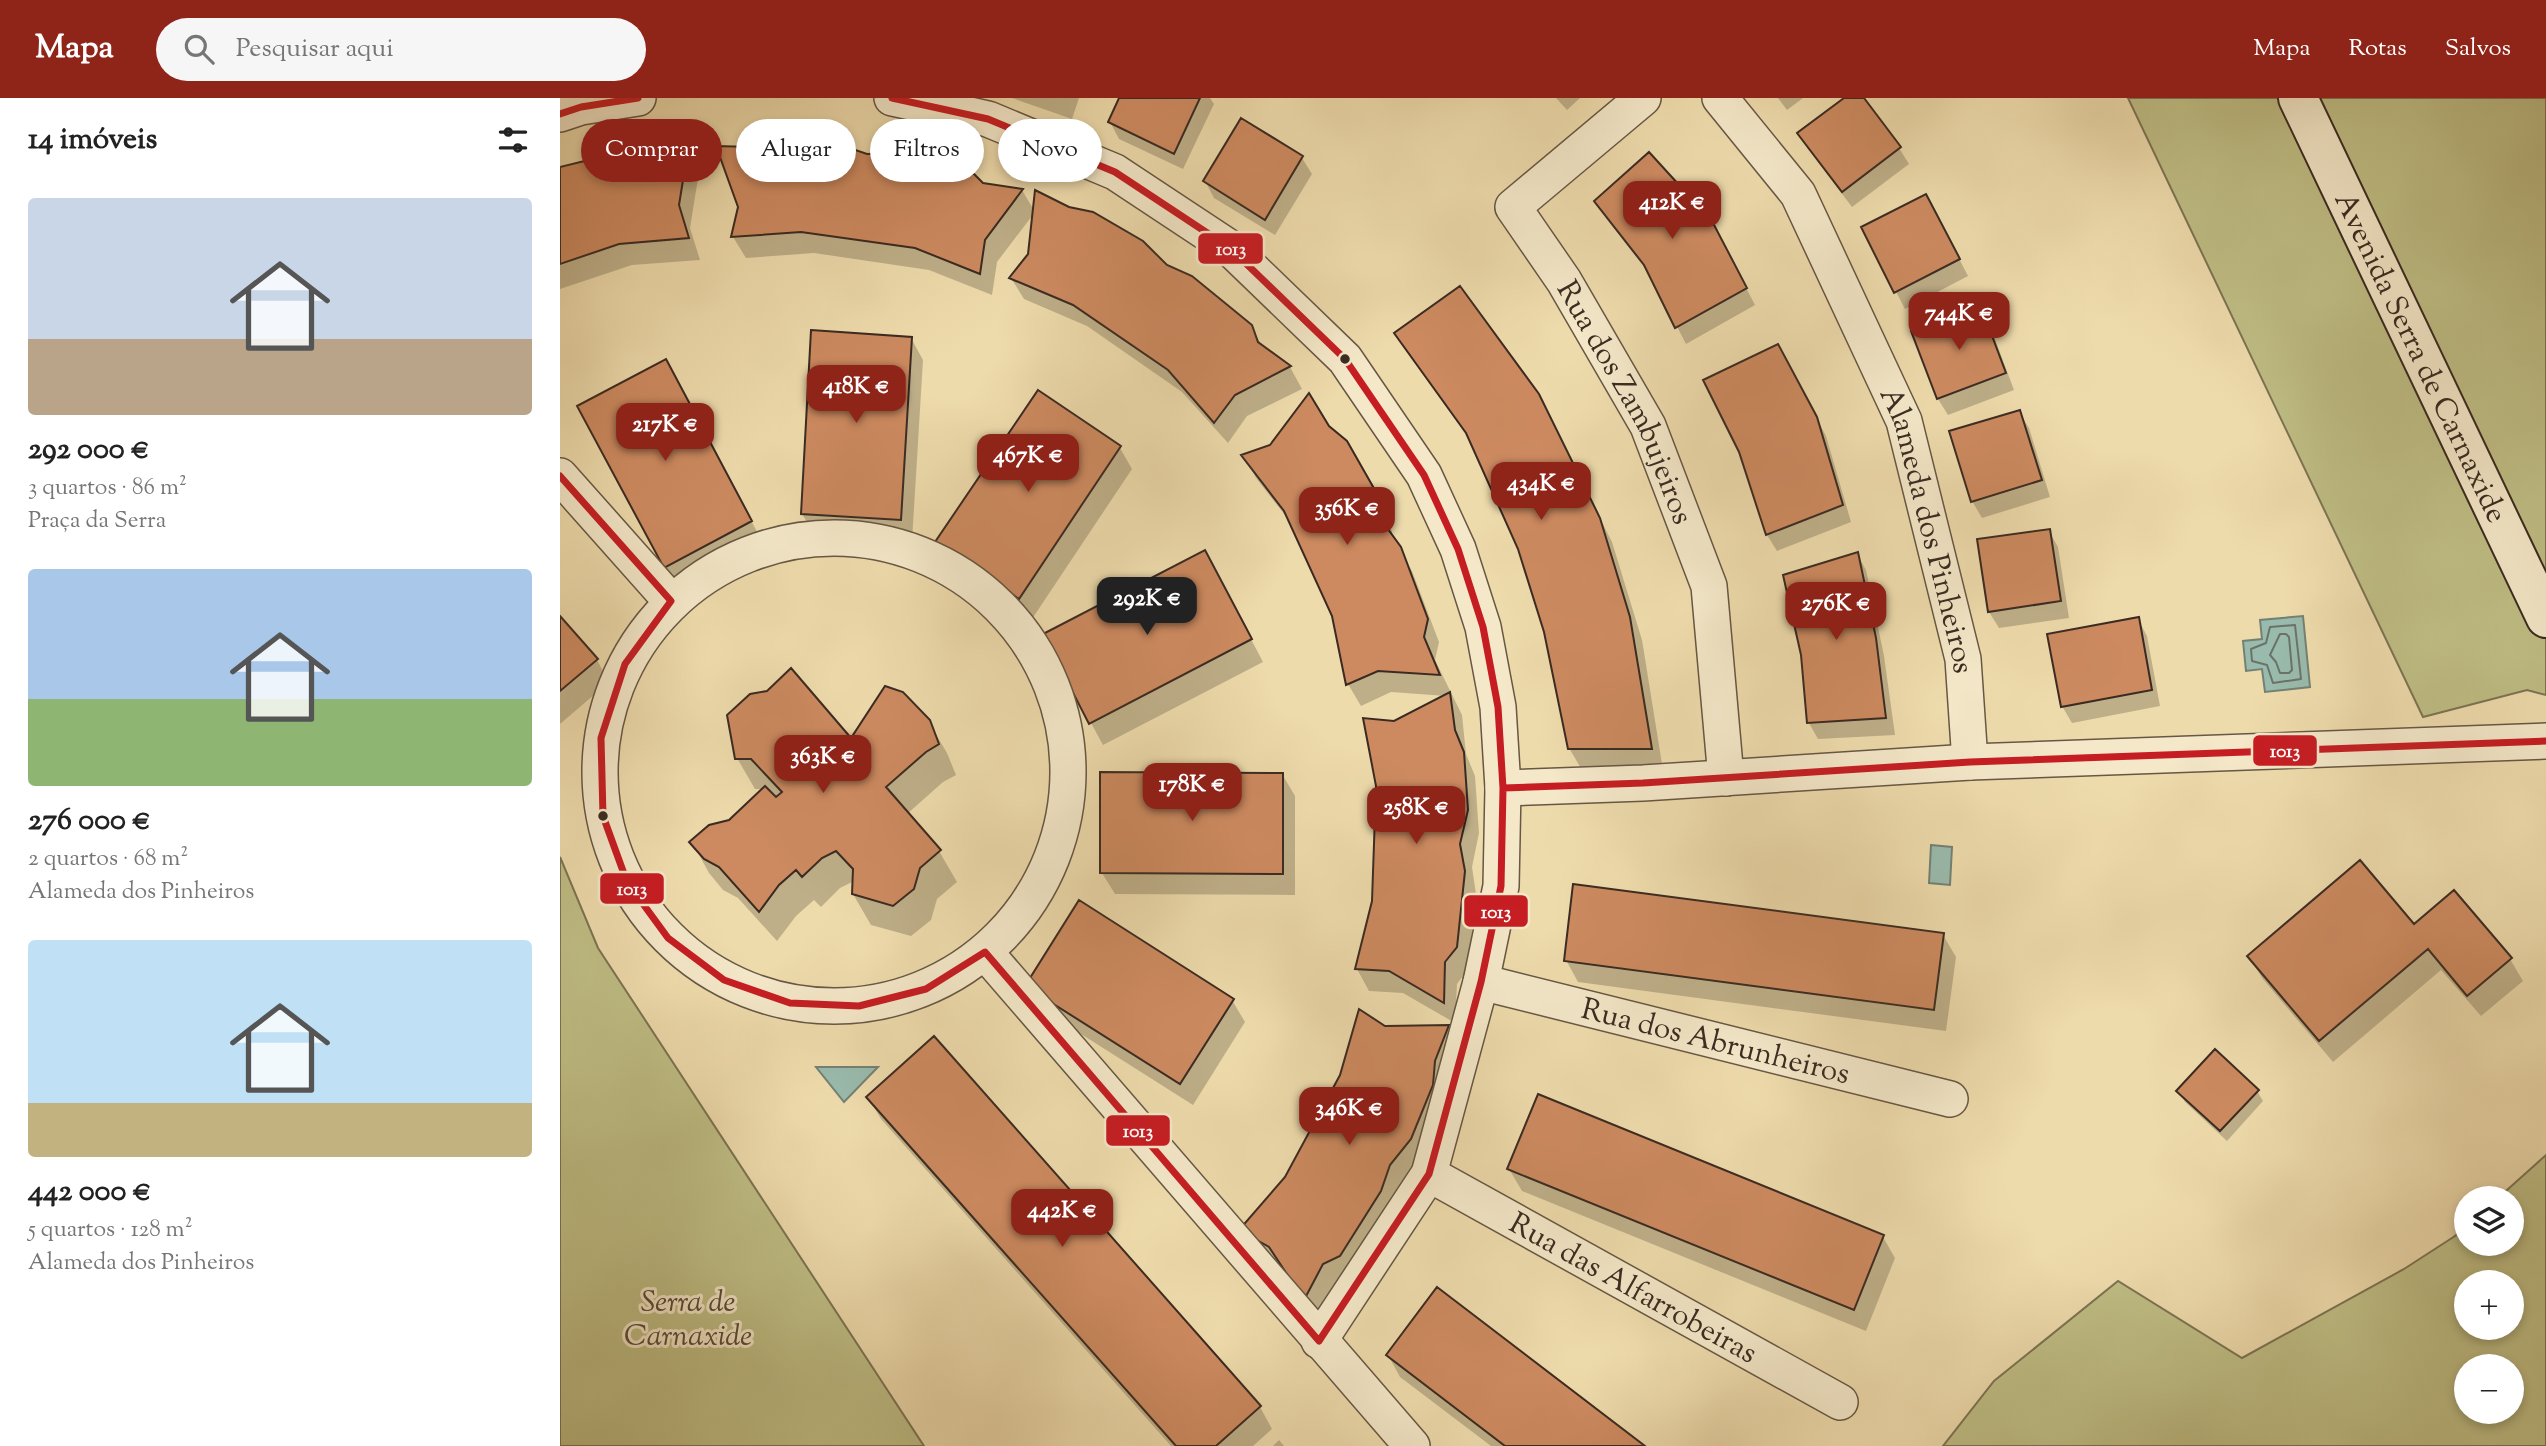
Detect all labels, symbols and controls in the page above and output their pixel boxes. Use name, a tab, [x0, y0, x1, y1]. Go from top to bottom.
search box	[156, 18, 646, 81]
text: Mapa	[35, 25, 114, 73]
icon: search	[180, 30, 218, 68]
text: Pesquisar aqui	[236, 31, 394, 68]
text: Mapa	[2253, 32, 2311, 66]
text: Rotas	[2349, 32, 2407, 66]
text: Salvos	[2445, 32, 2511, 66]
text: 14 imóveis	[28, 119, 157, 162]
chip: Comprar	[581, 119, 722, 182]
chip: Alugar	[736, 119, 856, 182]
chip: Filtros	[870, 119, 984, 182]
chip: Novo	[998, 119, 1102, 182]
icon: filters	[494, 121, 532, 159]
pin: 412K €	[1615, 181, 1729, 241]
street label: Avenida Serra de Carnaxide	[2322, 186, 2517, 531]
text: 412K €	[1639, 187, 1705, 220]
line badge: 1013	[1197, 232, 1264, 265]
text: 1013	[1216, 237, 1246, 264]
icon: home	[217, 243, 343, 369]
street label: Rua dos Zambujeiros	[1544, 273, 1703, 531]
pin: 744K €	[1902, 292, 2016, 352]
text: 744K €	[1925, 298, 1993, 331]
unlabelled marker	[1338, 352, 1352, 366]
pin: 418K €	[799, 366, 913, 425]
text: 418K €	[823, 371, 889, 404]
street label: Alameda dos Pinheiros	[1867, 380, 1983, 675]
pin: 217K €	[608, 404, 722, 463]
text: 217K €	[632, 409, 698, 442]
text: 292 000 €	[28, 429, 149, 472]
pin: 467K €	[971, 434, 1085, 494]
text: 467K €	[993, 440, 1063, 473]
pin: 434K €	[1484, 462, 1598, 522]
text: 434K €	[1507, 468, 1575, 501]
text: 3 quartos · 86 m²	[28, 472, 187, 505]
pin: 356K €	[1290, 488, 1404, 547]
text: 356K €	[1315, 493, 1379, 526]
text: Praça da Serra	[28, 505, 166, 538]
pin: 292K €	[1090, 578, 1204, 637]
pin: 276K €	[1779, 582, 1893, 642]
text: 292K €	[1113, 583, 1181, 616]
text: 276K €	[1801, 588, 1871, 621]
icon: home	[217, 614, 343, 740]
line badge: 1013	[2252, 734, 2318, 767]
pin: 363K €	[766, 736, 880, 795]
text: 1013	[2270, 739, 2300, 766]
text: 363K €	[790, 741, 856, 774]
pin: 178K €	[1135, 764, 1249, 823]
text: 178K €	[1159, 769, 1225, 802]
pin: 258K €	[1359, 786, 1473, 846]
text: 258K €	[1383, 792, 1449, 825]
text: 276 000 €	[28, 800, 151, 843]
unlabelled marker	[596, 809, 610, 823]
text: 2 quartos · 68 m²	[28, 843, 188, 876]
line badge: 1013	[599, 872, 665, 905]
text: Alameda dos Pinheiros	[28, 876, 254, 909]
text: 1013	[617, 877, 647, 904]
line badge: 1013	[1463, 894, 1529, 928]
text: 1013	[1481, 900, 1511, 927]
icon: home	[217, 985, 343, 1111]
street label: Rua dos Abrunheiros	[1576, 989, 1854, 1097]
pin: 346K €	[1292, 1088, 1406, 1147]
text: 346K €	[1315, 1093, 1383, 1126]
line badge: 1013	[1105, 1114, 1171, 1147]
text: 1013	[1123, 1119, 1153, 1146]
text: 442 000 €	[28, 1171, 151, 1214]
map controls	[2454, 1186, 2524, 1424]
button: layers	[2454, 1186, 2524, 1256]
pin: 442K €	[1005, 1190, 1119, 1249]
text: 442K €	[1027, 1195, 1097, 1228]
street label: Rua das Alfarrobeiras	[1500, 1203, 1764, 1376]
text: 5 quartos · 128 m²	[28, 1214, 192, 1247]
text: Alameda dos Pinheiros	[28, 1247, 254, 1280]
button: +	[2454, 1270, 2524, 1340]
park label: Serra de Carnaxide	[624, 1282, 752, 1359]
button: −	[2454, 1354, 2524, 1424]

